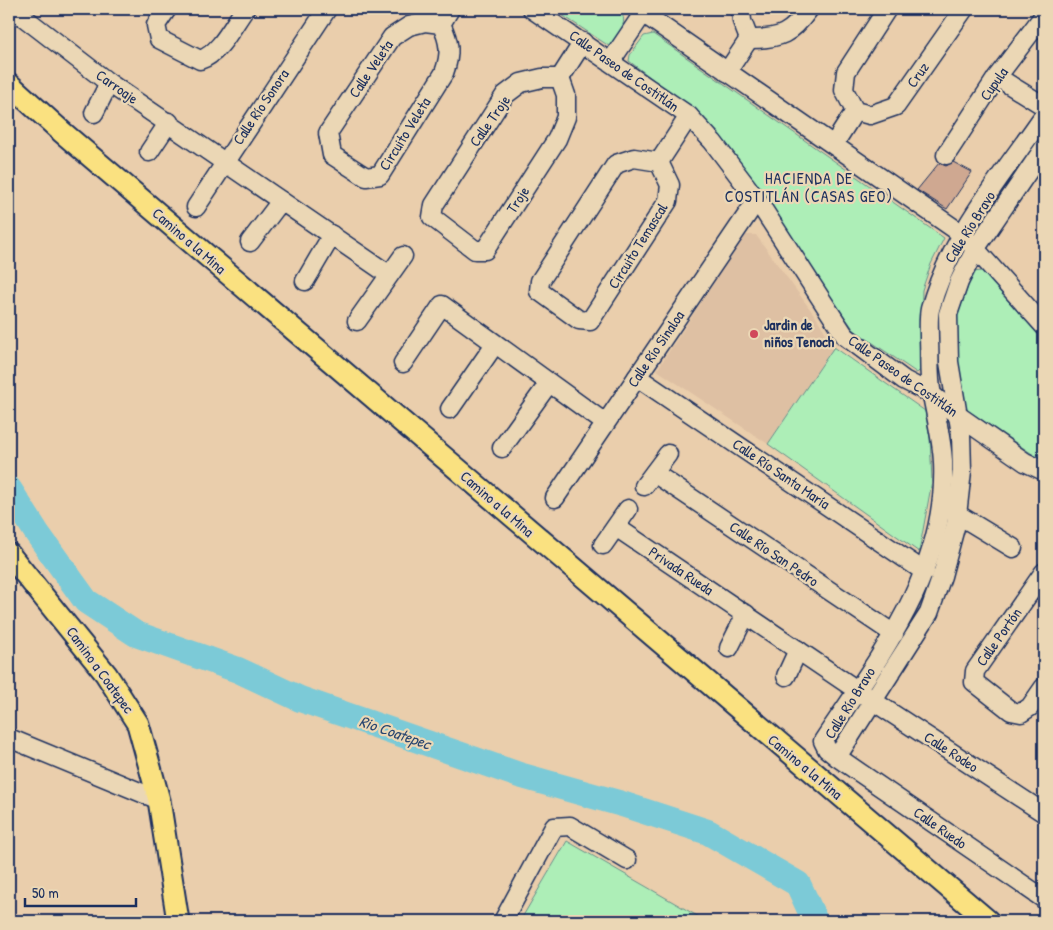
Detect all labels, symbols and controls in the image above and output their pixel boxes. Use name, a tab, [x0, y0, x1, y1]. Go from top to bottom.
street label: Calle Paseo de Costitlán	[565, 25, 684, 117]
street label: Calle Veleta	[344, 36, 398, 102]
street label: Cruz	[901, 57, 934, 92]
street label: Cupula	[975, 63, 1013, 105]
street label: Carroaje	[92, 64, 143, 109]
street label: Calle Río Sonora	[228, 65, 294, 149]
street label: Calle Troje	[464, 91, 515, 151]
street label: Circuito Veleta	[374, 93, 435, 174]
district label: HACIENDA DE COSTITLÁN (CASAS GEO)	[725, 167, 893, 207]
street label: Troje	[501, 182, 534, 217]
street label: Calle Río Bravo	[939, 187, 1000, 267]
street label: Circuito Temascal	[603, 199, 672, 293]
street label: Camino a la Mina	[148, 203, 231, 279]
street label: Calle Río Sinaloa	[622, 306, 689, 391]
place label: Jardin de niños Tenoch	[764, 314, 835, 352]
marker: Jardin de niños Tenoch	[748, 328, 760, 340]
street label: Calle Paseo de Costitlán	[844, 330, 963, 422]
street label: Calle Río Santa María	[728, 433, 834, 514]
street label: Camino a la Mina	[456, 466, 539, 542]
street label: Calle Río San Pedro	[725, 516, 823, 591]
street label: Privada Rueda	[645, 541, 718, 600]
street label: Calle Portón	[971, 603, 1027, 670]
street label: Camino a Coatepec	[62, 622, 139, 718]
street label: Calle Río Bravo	[819, 663, 880, 743]
water label: Rio Coatepec	[357, 710, 435, 755]
street label: Calle Rodeo	[920, 726, 982, 777]
street label: Camino a la Mina	[764, 729, 847, 804]
street label: Calle Ruedo	[909, 802, 971, 854]
scale bar	[25, 875, 136, 907]
text: 50 m	[32, 882, 59, 903]

